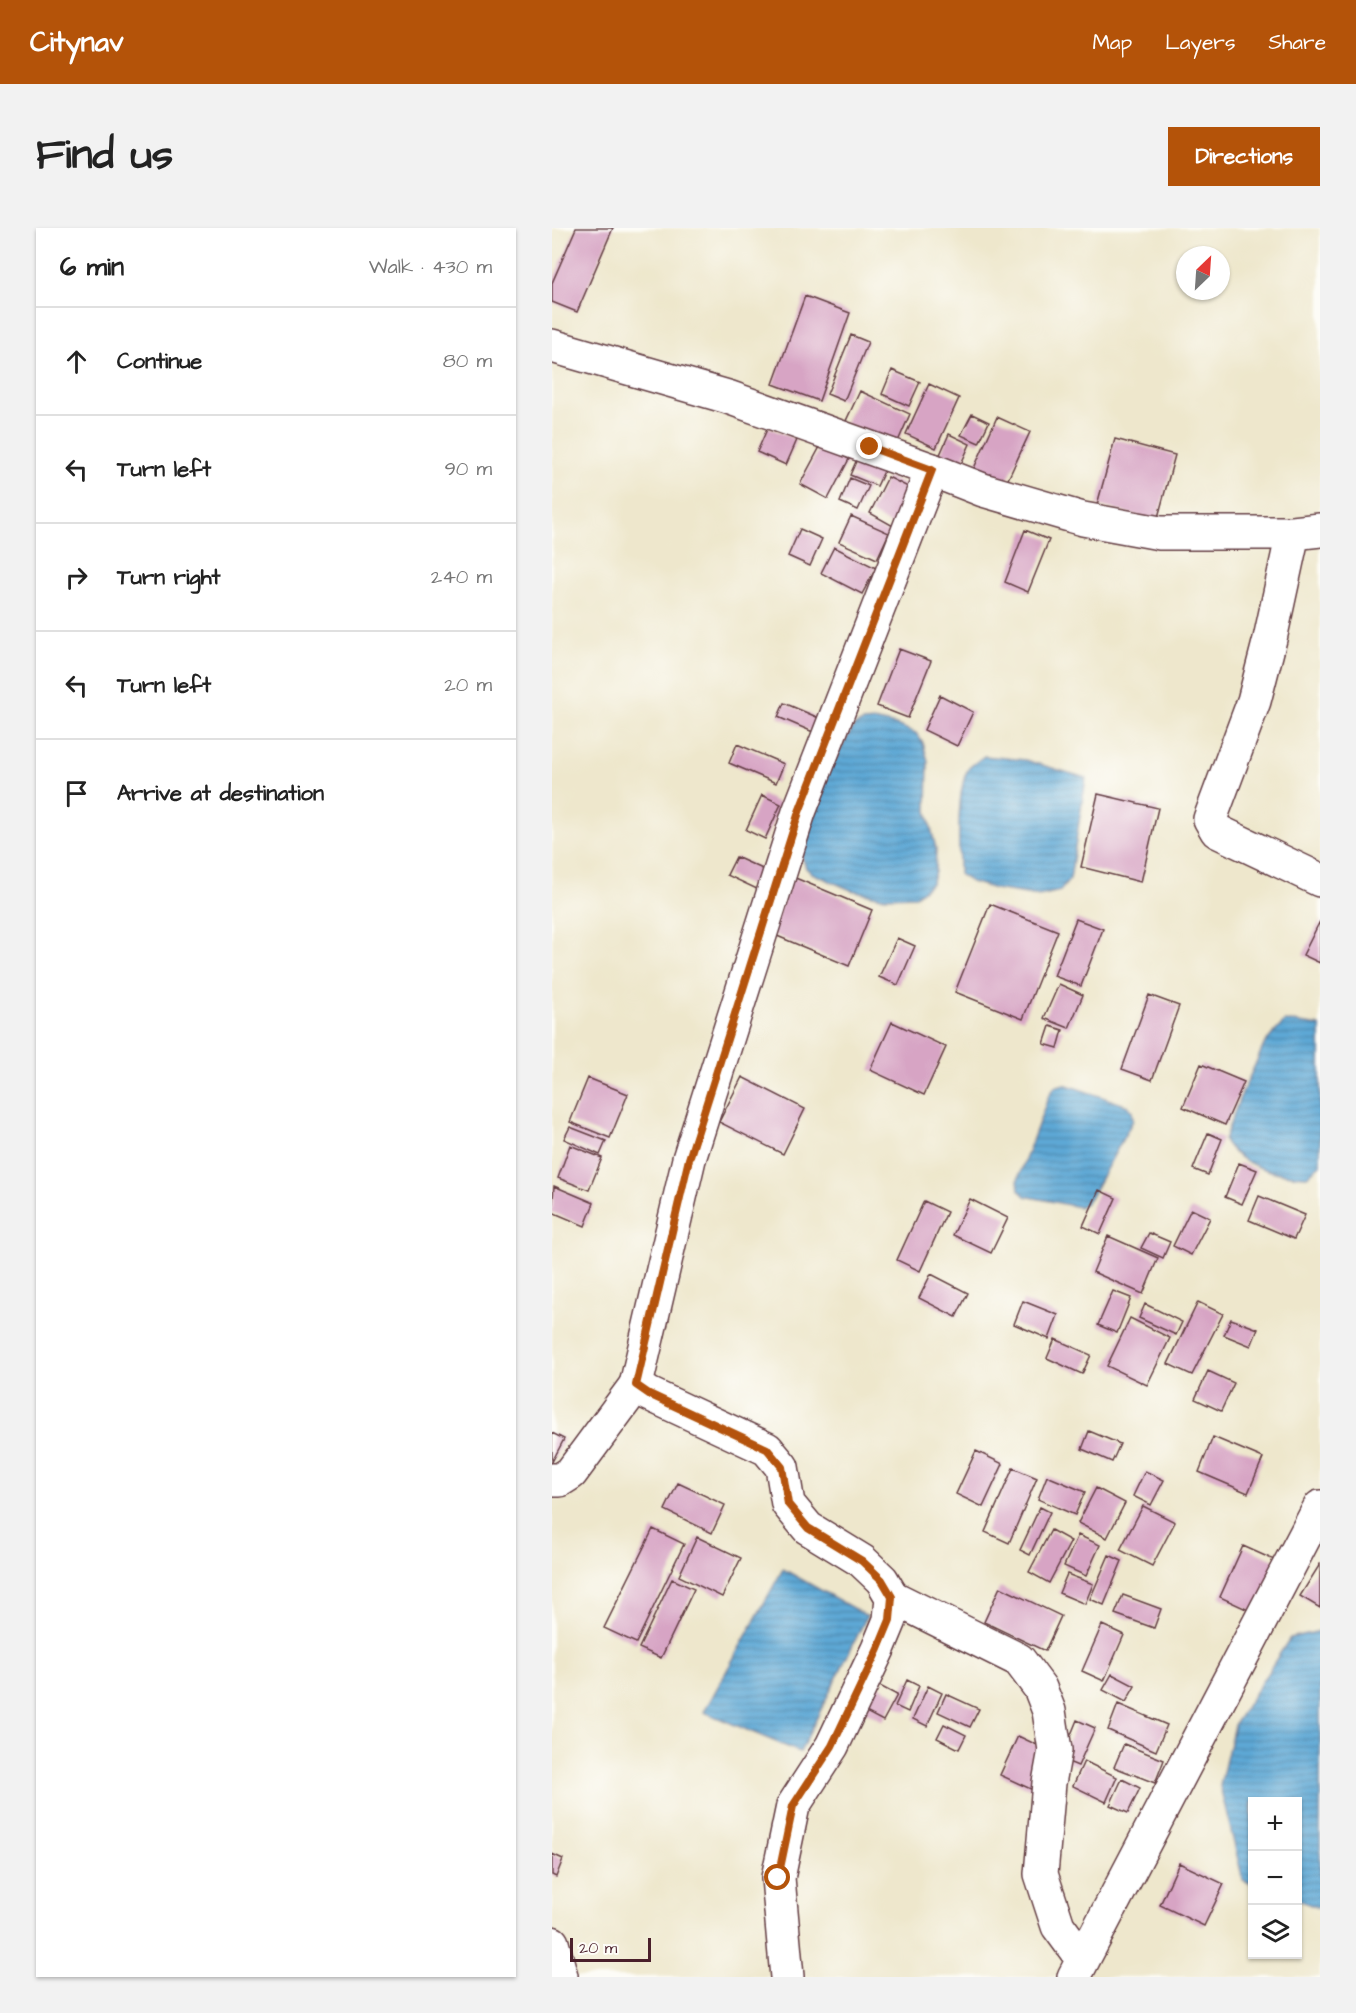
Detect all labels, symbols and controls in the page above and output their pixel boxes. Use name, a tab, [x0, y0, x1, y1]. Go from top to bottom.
text: Citynav	[30, 23, 124, 62]
text: Map	[1092, 28, 1132, 57]
text: Layers	[1165, 28, 1235, 57]
text: Share	[1268, 28, 1326, 57]
text: Find us	[36, 127, 173, 185]
button: Directions	[1168, 127, 1320, 186]
north arrow	[1176, 246, 1230, 300]
text: 6 min	[60, 249, 124, 285]
text: Walk · 430 m	[369, 253, 492, 281]
icon: ahead	[60, 345, 93, 378]
text: Continue	[117, 346, 202, 377]
text: 80 m	[443, 347, 492, 375]
route end	[856, 433, 882, 459]
icon: left	[60, 453, 93, 486]
text: Turn left	[117, 454, 211, 485]
text: 90 m	[444, 455, 492, 483]
icon: right	[60, 561, 93, 594]
text: Turn right	[117, 562, 220, 593]
text: 240 m	[431, 563, 492, 591]
icon: left	[60, 669, 93, 702]
text: Turn left	[117, 670, 211, 701]
text: 20 m	[444, 671, 492, 699]
icon: arrive	[60, 777, 93, 810]
text: Arrive at destination	[117, 778, 324, 809]
map controls	[1248, 1797, 1302, 1959]
button: +	[1248, 1797, 1302, 1851]
button: −	[1248, 1851, 1302, 1905]
route start	[764, 1864, 790, 1890]
button: layers	[1248, 1905, 1302, 1959]
scale bar	[570, 1935, 651, 1962]
text: 20 m	[579, 1937, 617, 1959]

